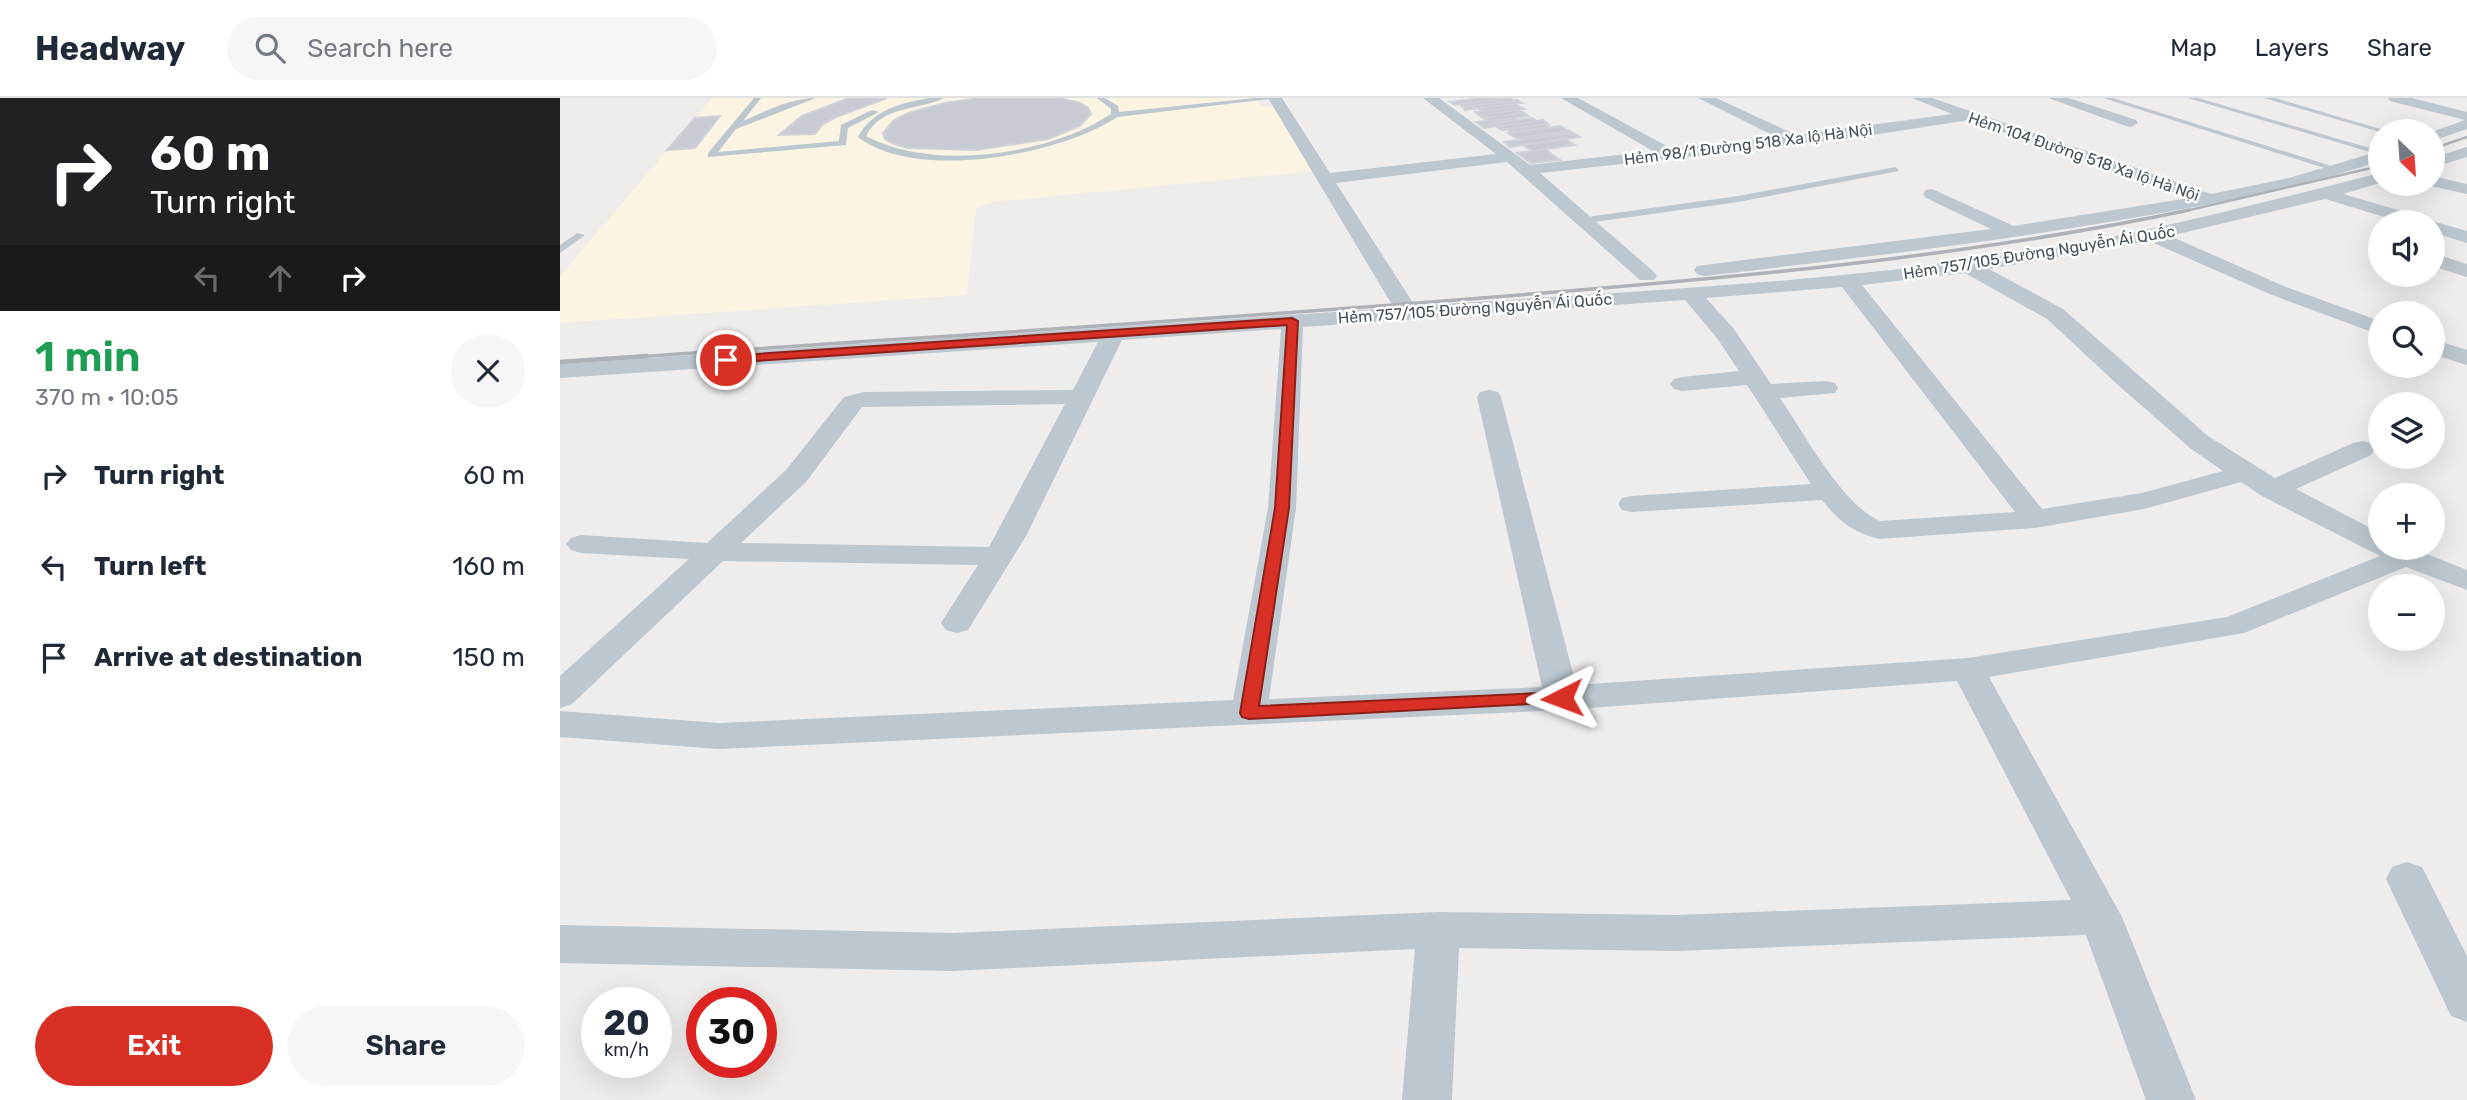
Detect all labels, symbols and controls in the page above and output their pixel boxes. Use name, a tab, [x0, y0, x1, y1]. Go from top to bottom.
search box	[227, 17, 717, 80]
text: Headway	[35, 29, 185, 68]
icon: search	[251, 29, 289, 67]
text: Search here	[307, 33, 453, 64]
text: Map	[2170, 34, 2217, 62]
text: Layers	[2255, 34, 2329, 62]
text: Share	[2367, 34, 2432, 62]
street label: Hẻm 104 Đường 518 Xa lộ Hà Nội	[1966, 108, 2202, 205]
north arrow	[2368, 119, 2445, 196]
map controls	[2368, 119, 2445, 651]
street label: Hẻm 98/1 Đường 518 Xa lộ Hà Nội	[1623, 120, 1873, 169]
text: 60 m	[150, 124, 271, 182]
icon: right	[35, 126, 126, 217]
text: Turn right	[150, 183, 295, 221]
button: sound	[2368, 210, 2445, 287]
street label: Hẻm 757/105 Đường Nguyễn Ái Quốc	[1902, 220, 2177, 283]
icon: left	[188, 259, 226, 297]
icon: ahead	[261, 259, 299, 297]
icon: right	[334, 259, 372, 297]
street label: Hẻm 757/105 Đường Nguyễn Ái Quốc	[1337, 288, 1613, 328]
button: search	[2368, 301, 2445, 378]
pin	[696, 330, 756, 390]
text: 1 min	[35, 332, 141, 382]
button: close	[451, 334, 525, 408]
icon: arrive	[707, 341, 745, 379]
text: 370 m · 10:05	[35, 383, 179, 411]
button: layers	[2368, 392, 2445, 469]
icon: right	[35, 457, 73, 495]
text: Turn right	[94, 460, 224, 491]
text: 60 m	[463, 460, 525, 491]
button: +	[2368, 483, 2445, 560]
icon: left	[35, 548, 73, 586]
text: Turn left	[94, 551, 206, 582]
text: 160 m	[452, 551, 525, 582]
button: −	[2368, 574, 2445, 651]
icon: arrive	[35, 639, 73, 677]
text: Arrive at destination	[94, 642, 362, 673]
text: 150 m	[452, 642, 525, 673]
position arrow	[1525, 661, 1599, 735]
speed limit sign: 30	[686, 987, 777, 1078]
text: 20	[603, 1002, 650, 1044]
button: Exit	[35, 1006, 273, 1086]
button: Share	[287, 1006, 525, 1086]
text: km/h	[604, 1039, 649, 1061]

